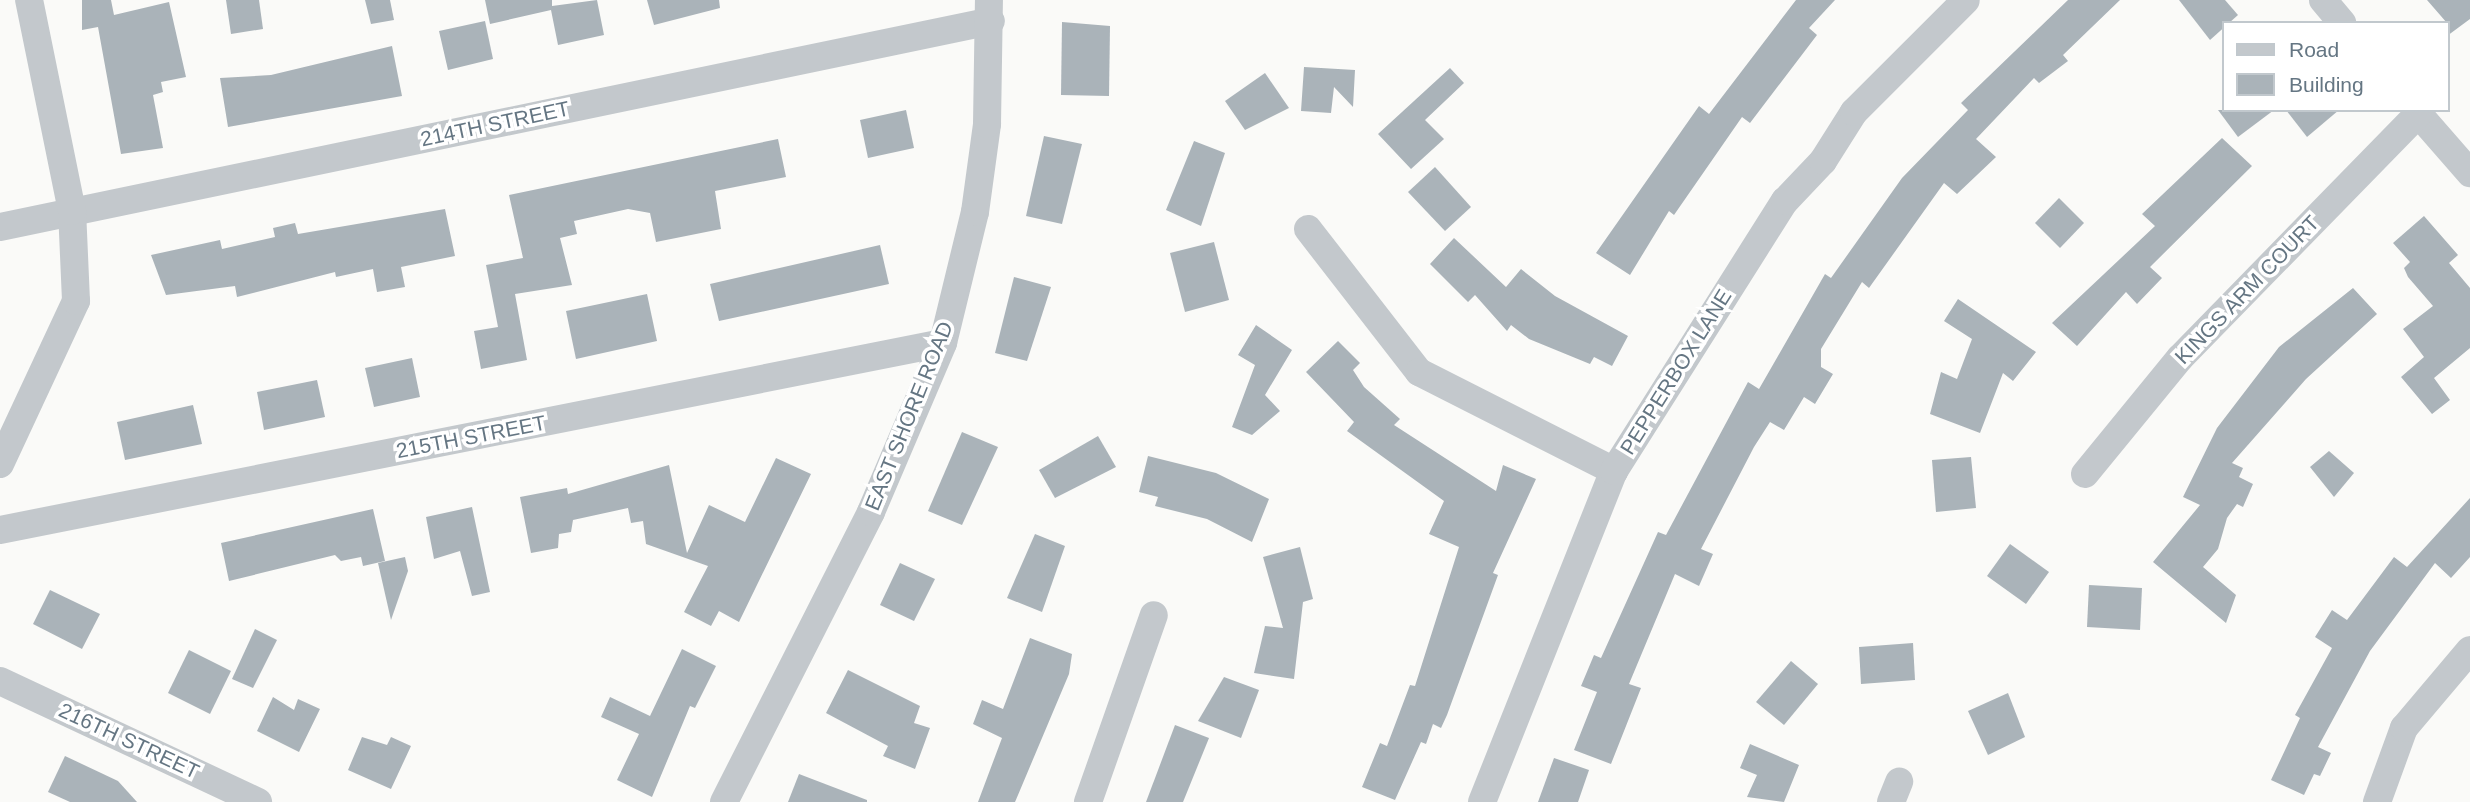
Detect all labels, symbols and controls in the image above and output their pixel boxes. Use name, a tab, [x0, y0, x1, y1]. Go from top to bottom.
legend	[2222, 21, 2449, 112]
text: Road	[2289, 38, 2339, 61]
text: Building	[2289, 73, 2364, 96]
street label: 214TH STREET	[418, 96, 572, 152]
street label: KINGS ARM COURT	[2169, 210, 2325, 370]
street label: PEPPERBOX LANE	[1615, 285, 1737, 459]
street label: EAST SHORE ROAD	[860, 318, 958, 514]
street label: 215TH STREET	[394, 410, 548, 464]
street label: 216TH STREET	[55, 698, 203, 784]

